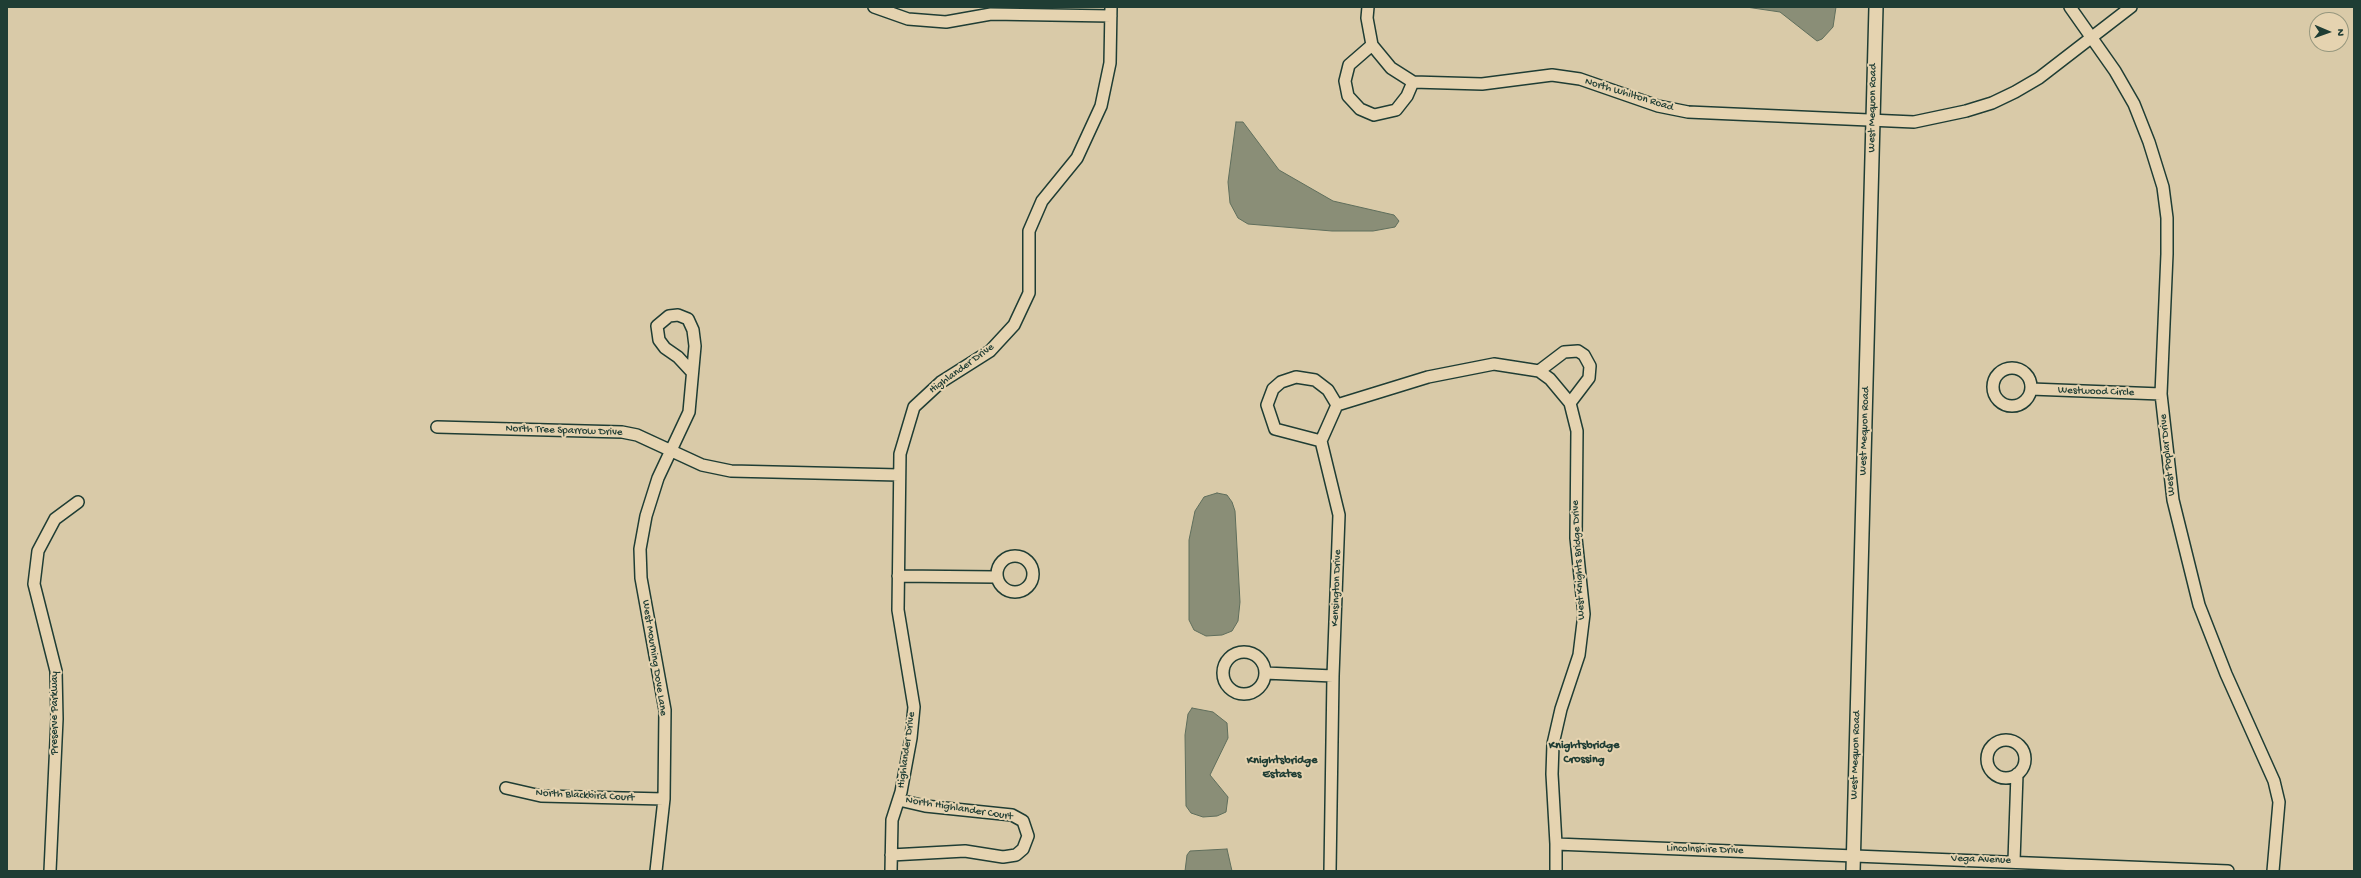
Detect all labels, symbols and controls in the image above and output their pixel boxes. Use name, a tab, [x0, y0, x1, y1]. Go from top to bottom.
north arrow	[2309, 12, 2349, 52]
text: N	[2334, 29, 2346, 36]
street label: West Mequon Road	[1866, 63, 1880, 153]
street label: North Whilton Road	[1583, 75, 1675, 115]
street label: Highlander Drive	[927, 341, 997, 397]
street label: Westwood Circle	[2057, 384, 2135, 400]
street label: West Mequon Road	[1857, 386, 1873, 476]
street label: West Poplar Drive	[2157, 413, 2179, 497]
street label: North Tree Sparrow Drive	[505, 422, 623, 440]
street label: West Knights Bridge Drive	[1569, 500, 1589, 620]
street label: Kensington Drive	[1329, 549, 1345, 627]
street label: West Mourning Dove Lane	[638, 599, 670, 717]
street label: Preserve Parkway	[48, 671, 62, 755]
street label: West Mequon Road	[1848, 710, 1864, 800]
street label: Highlander Drive	[895, 711, 919, 789]
district label: Knightsbridge Crossing	[1549, 739, 1619, 767]
district label: Knightsbridge Estates	[1247, 754, 1317, 782]
street label: North Blackbird Court	[535, 787, 635, 805]
street label: North Highlander Court	[905, 794, 1013, 824]
street label: Lincolnshire Drive	[1666, 842, 1744, 858]
street label: Vega Avenue	[1951, 852, 2011, 868]

